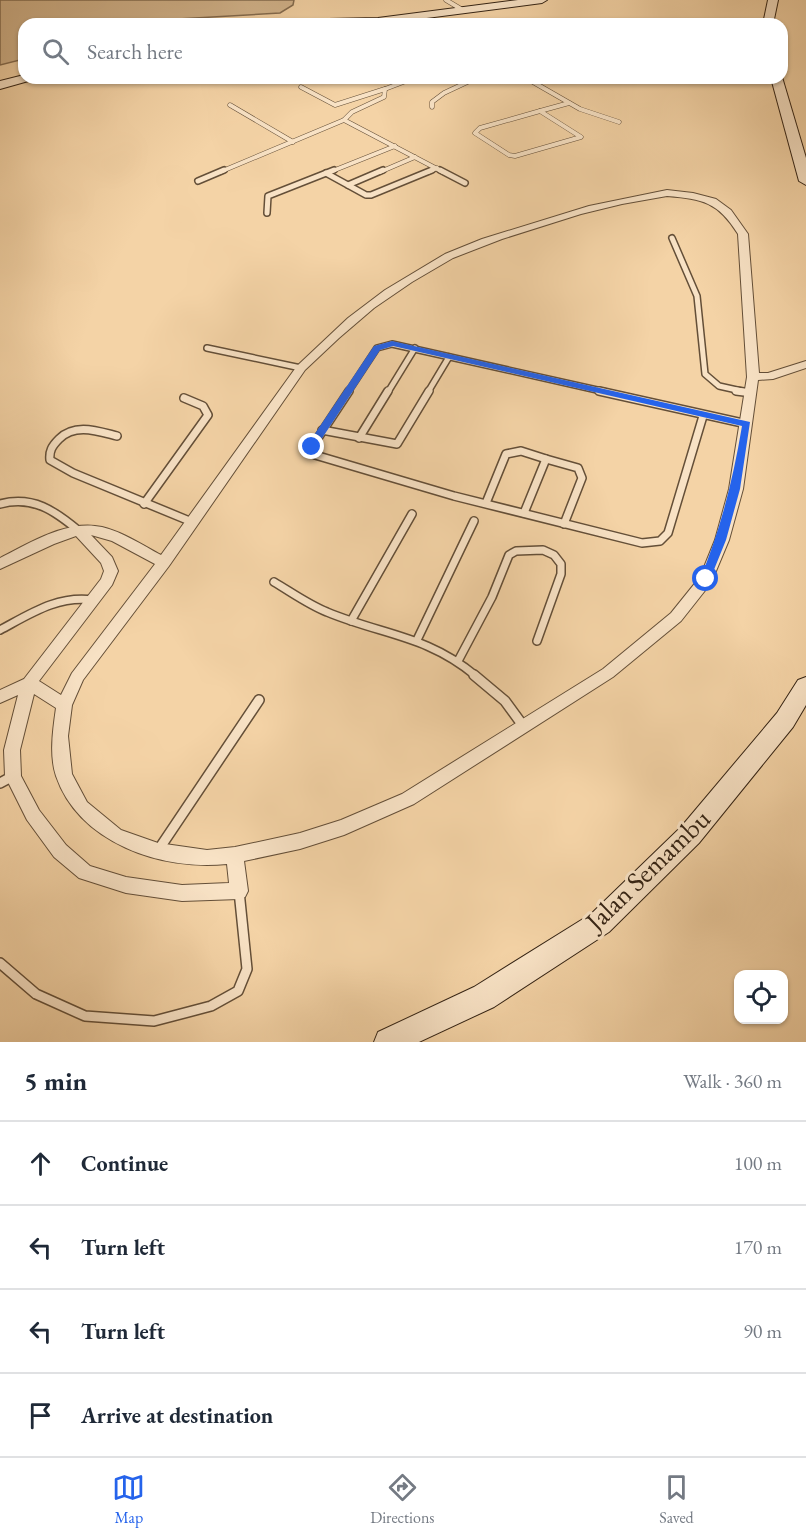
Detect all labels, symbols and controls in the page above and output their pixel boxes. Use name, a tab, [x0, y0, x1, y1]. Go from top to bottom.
search box	[18, 18, 788, 84]
icon: search	[39, 35, 72, 68]
text: Search here	[87, 37, 182, 66]
route end	[298, 433, 324, 459]
route start	[692, 565, 718, 591]
street label: Jalan Semambu	[576, 801, 718, 939]
map controls	[734, 970, 788, 1024]
button: locate	[734, 970, 788, 1024]
text: 5 min	[24, 1064, 87, 1098]
text: Walk · 360 m	[683, 1068, 782, 1094]
icon: ahead	[24, 1147, 57, 1180]
text: Continue	[81, 1149, 168, 1178]
text: 100 m	[734, 1150, 782, 1176]
icon: left	[24, 1231, 57, 1264]
text: Turn left	[81, 1233, 165, 1262]
text: 170 m	[734, 1234, 782, 1260]
icon: left	[24, 1315, 57, 1348]
text: Turn left	[81, 1317, 165, 1346]
text: 90 m	[743, 1318, 782, 1344]
icon: arrive	[24, 1399, 57, 1432]
text: Arrive at destination	[81, 1401, 273, 1430]
tab: Map	[112, 1471, 145, 1528]
tab: Directions	[370, 1471, 435, 1528]
tab: Saved	[659, 1471, 694, 1528]

